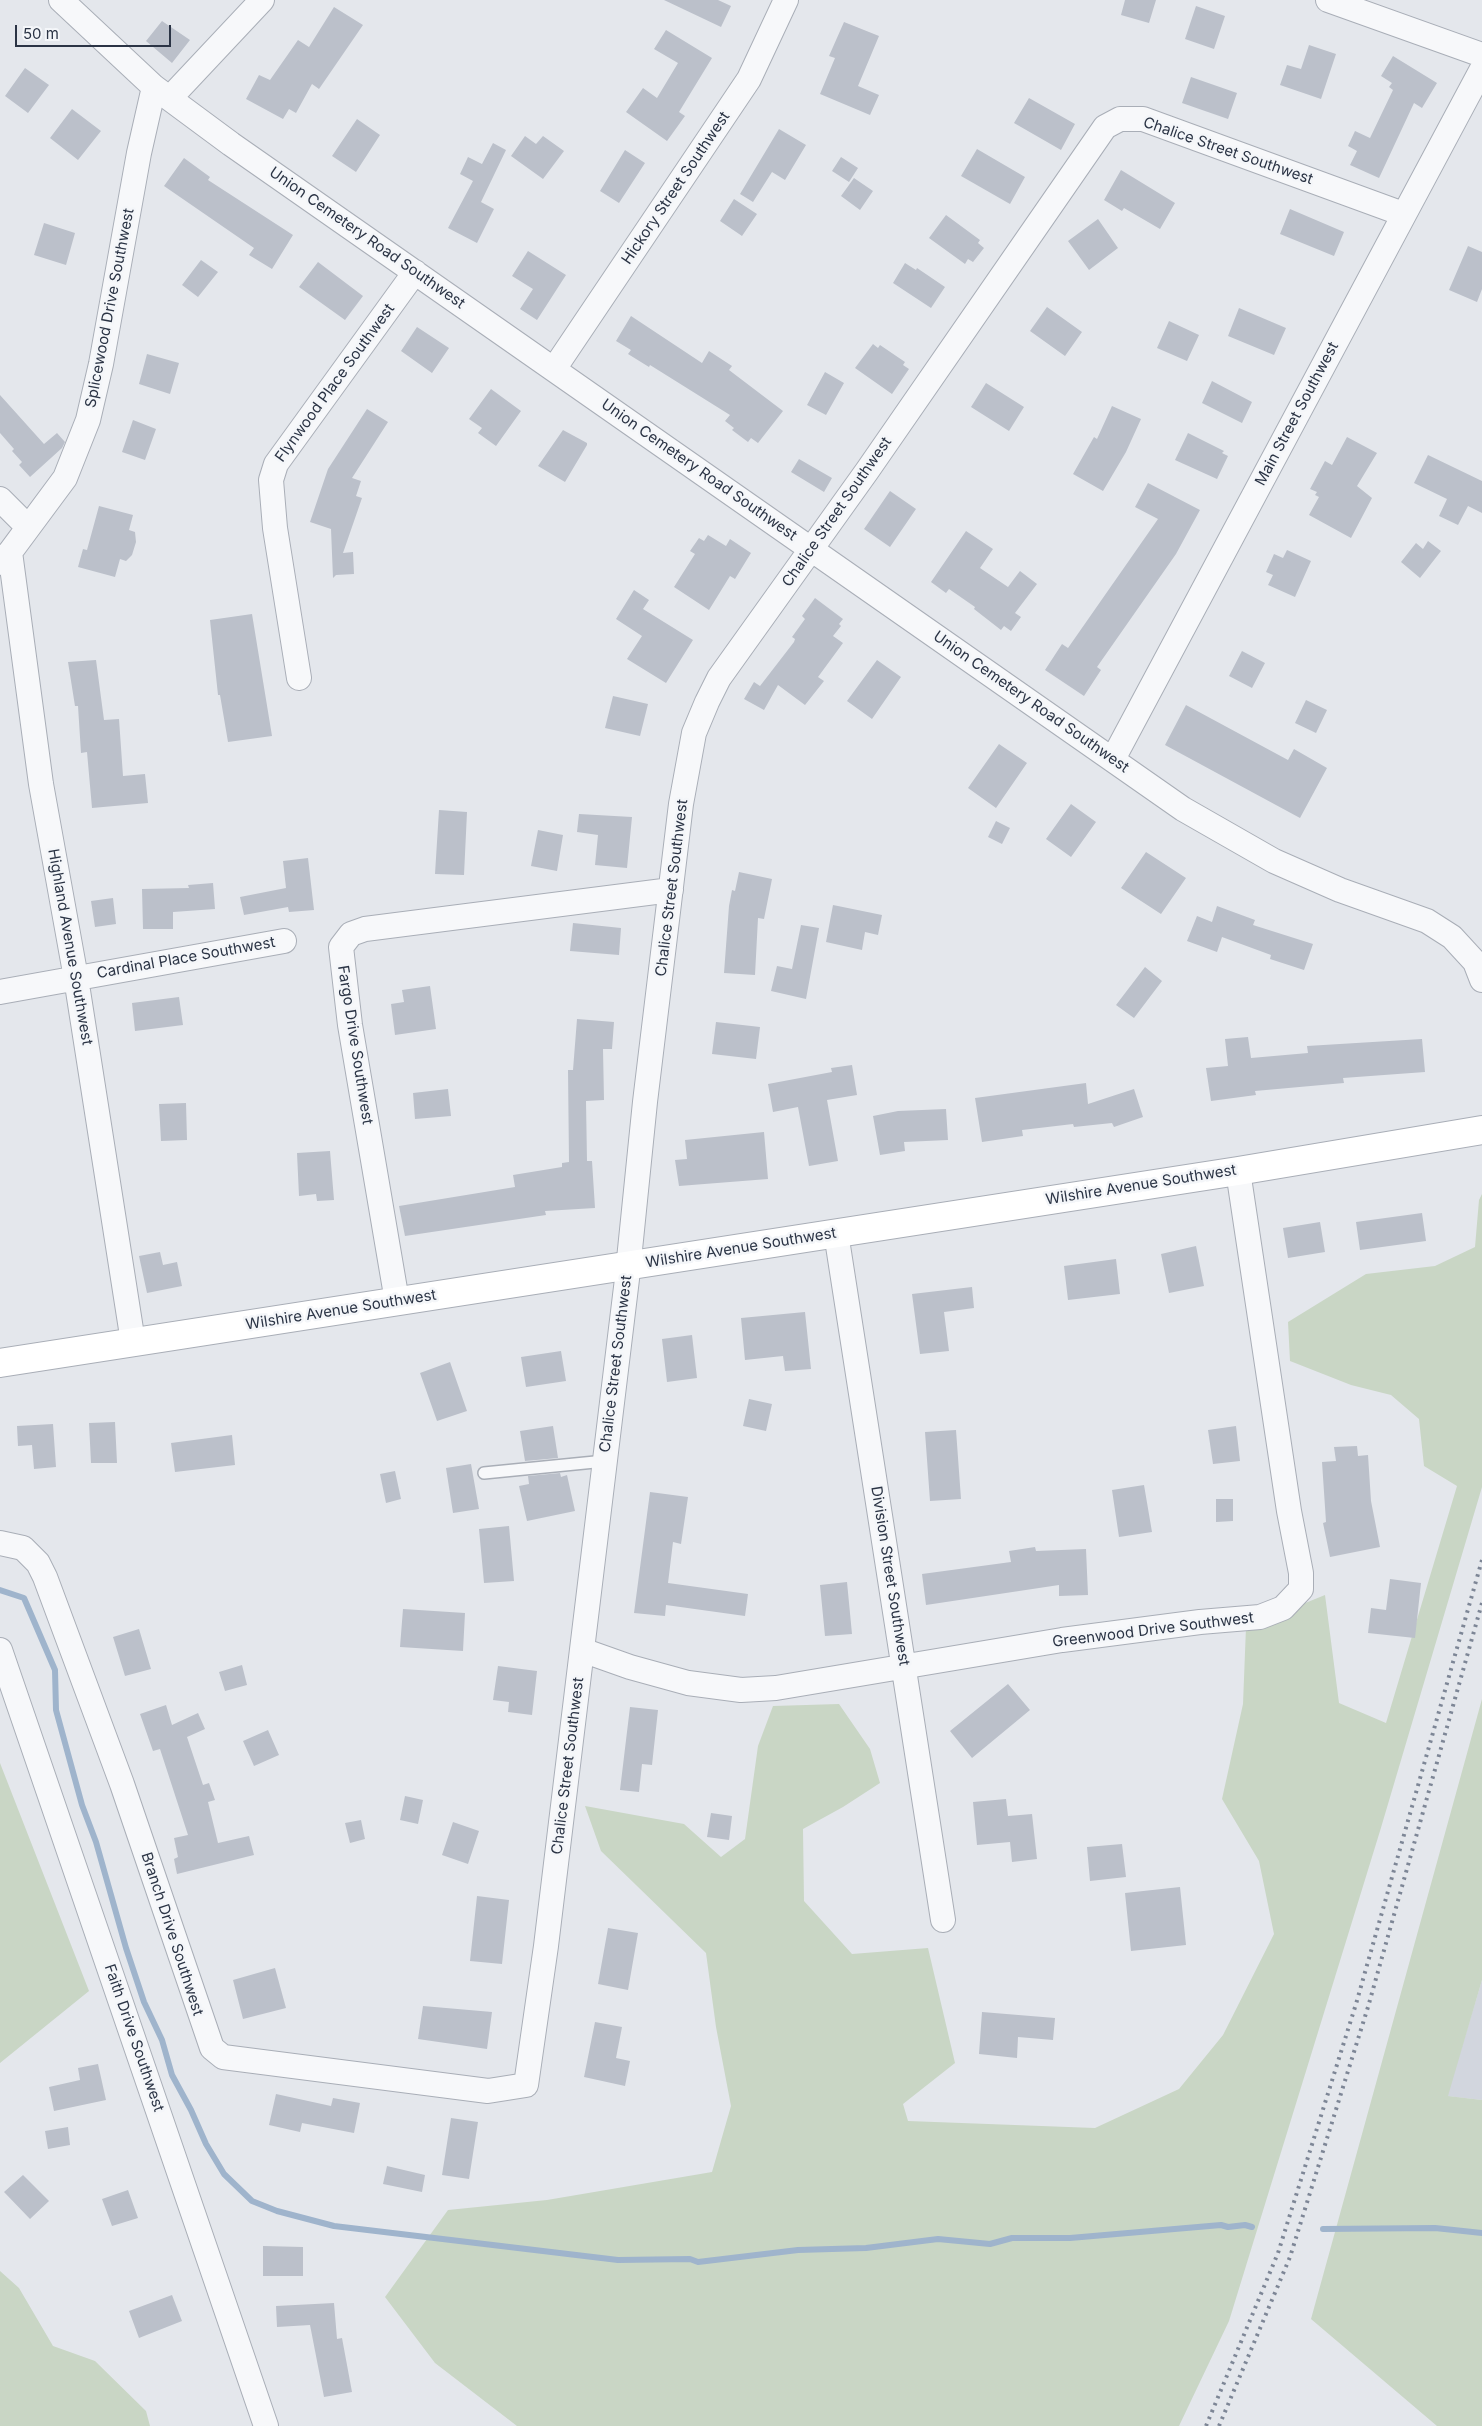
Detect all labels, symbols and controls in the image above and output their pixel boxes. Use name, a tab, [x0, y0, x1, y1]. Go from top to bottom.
scale bar	[18, 15, 174, 47]
text: 50 m	[23, 24, 59, 43]
street label: Hickory Street Southwest	[618, 108, 734, 268]
street label: Chalice Street Southwest	[1141, 113, 1315, 189]
street label: Union Cemetery Road Southwest	[266, 163, 468, 313]
street label: Splicewood Drive Southwest	[82, 207, 138, 409]
street label: Flynwood Place Southwest	[272, 300, 398, 466]
street label: Main Street Southwest	[1251, 339, 1343, 489]
street label: Union Cemetery Road Southwest	[598, 395, 800, 545]
street label: Chalice Street Southwest	[778, 434, 896, 590]
street label: Union Cemetery Road Southwest	[930, 627, 1132, 777]
street label: Chalice Street Southwest	[652, 798, 692, 978]
street label: Highland Avenue Southwest	[44, 847, 96, 1047]
street label: Cardinal Place Southwest	[95, 933, 277, 983]
street label: Fargo Drive Southwest	[334, 964, 376, 1126]
street label: Wilshire Avenue Southwest	[1044, 1161, 1238, 1209]
street label: Wilshire Avenue Southwest	[644, 1224, 838, 1272]
street label: Chalice Street Southwest	[596, 1274, 636, 1454]
street label: Wilshire Avenue Southwest	[244, 1286, 438, 1334]
street label: Division Street Southwest	[867, 1485, 913, 1667]
street label: Greenwood Drive Southwest	[1051, 1609, 1255, 1651]
street label: Chalice Street Southwest	[548, 1676, 588, 1856]
street label: Branch Drive Southwest	[137, 1850, 207, 2018]
street label: Faith Drive Southwest	[100, 1962, 168, 2114]

